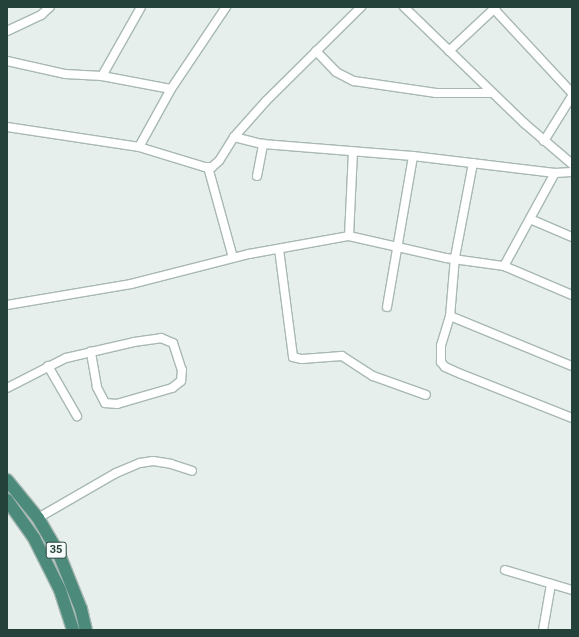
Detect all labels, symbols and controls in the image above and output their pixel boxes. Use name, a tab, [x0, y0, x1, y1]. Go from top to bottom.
road number: 35	[45, 541, 67, 559]

